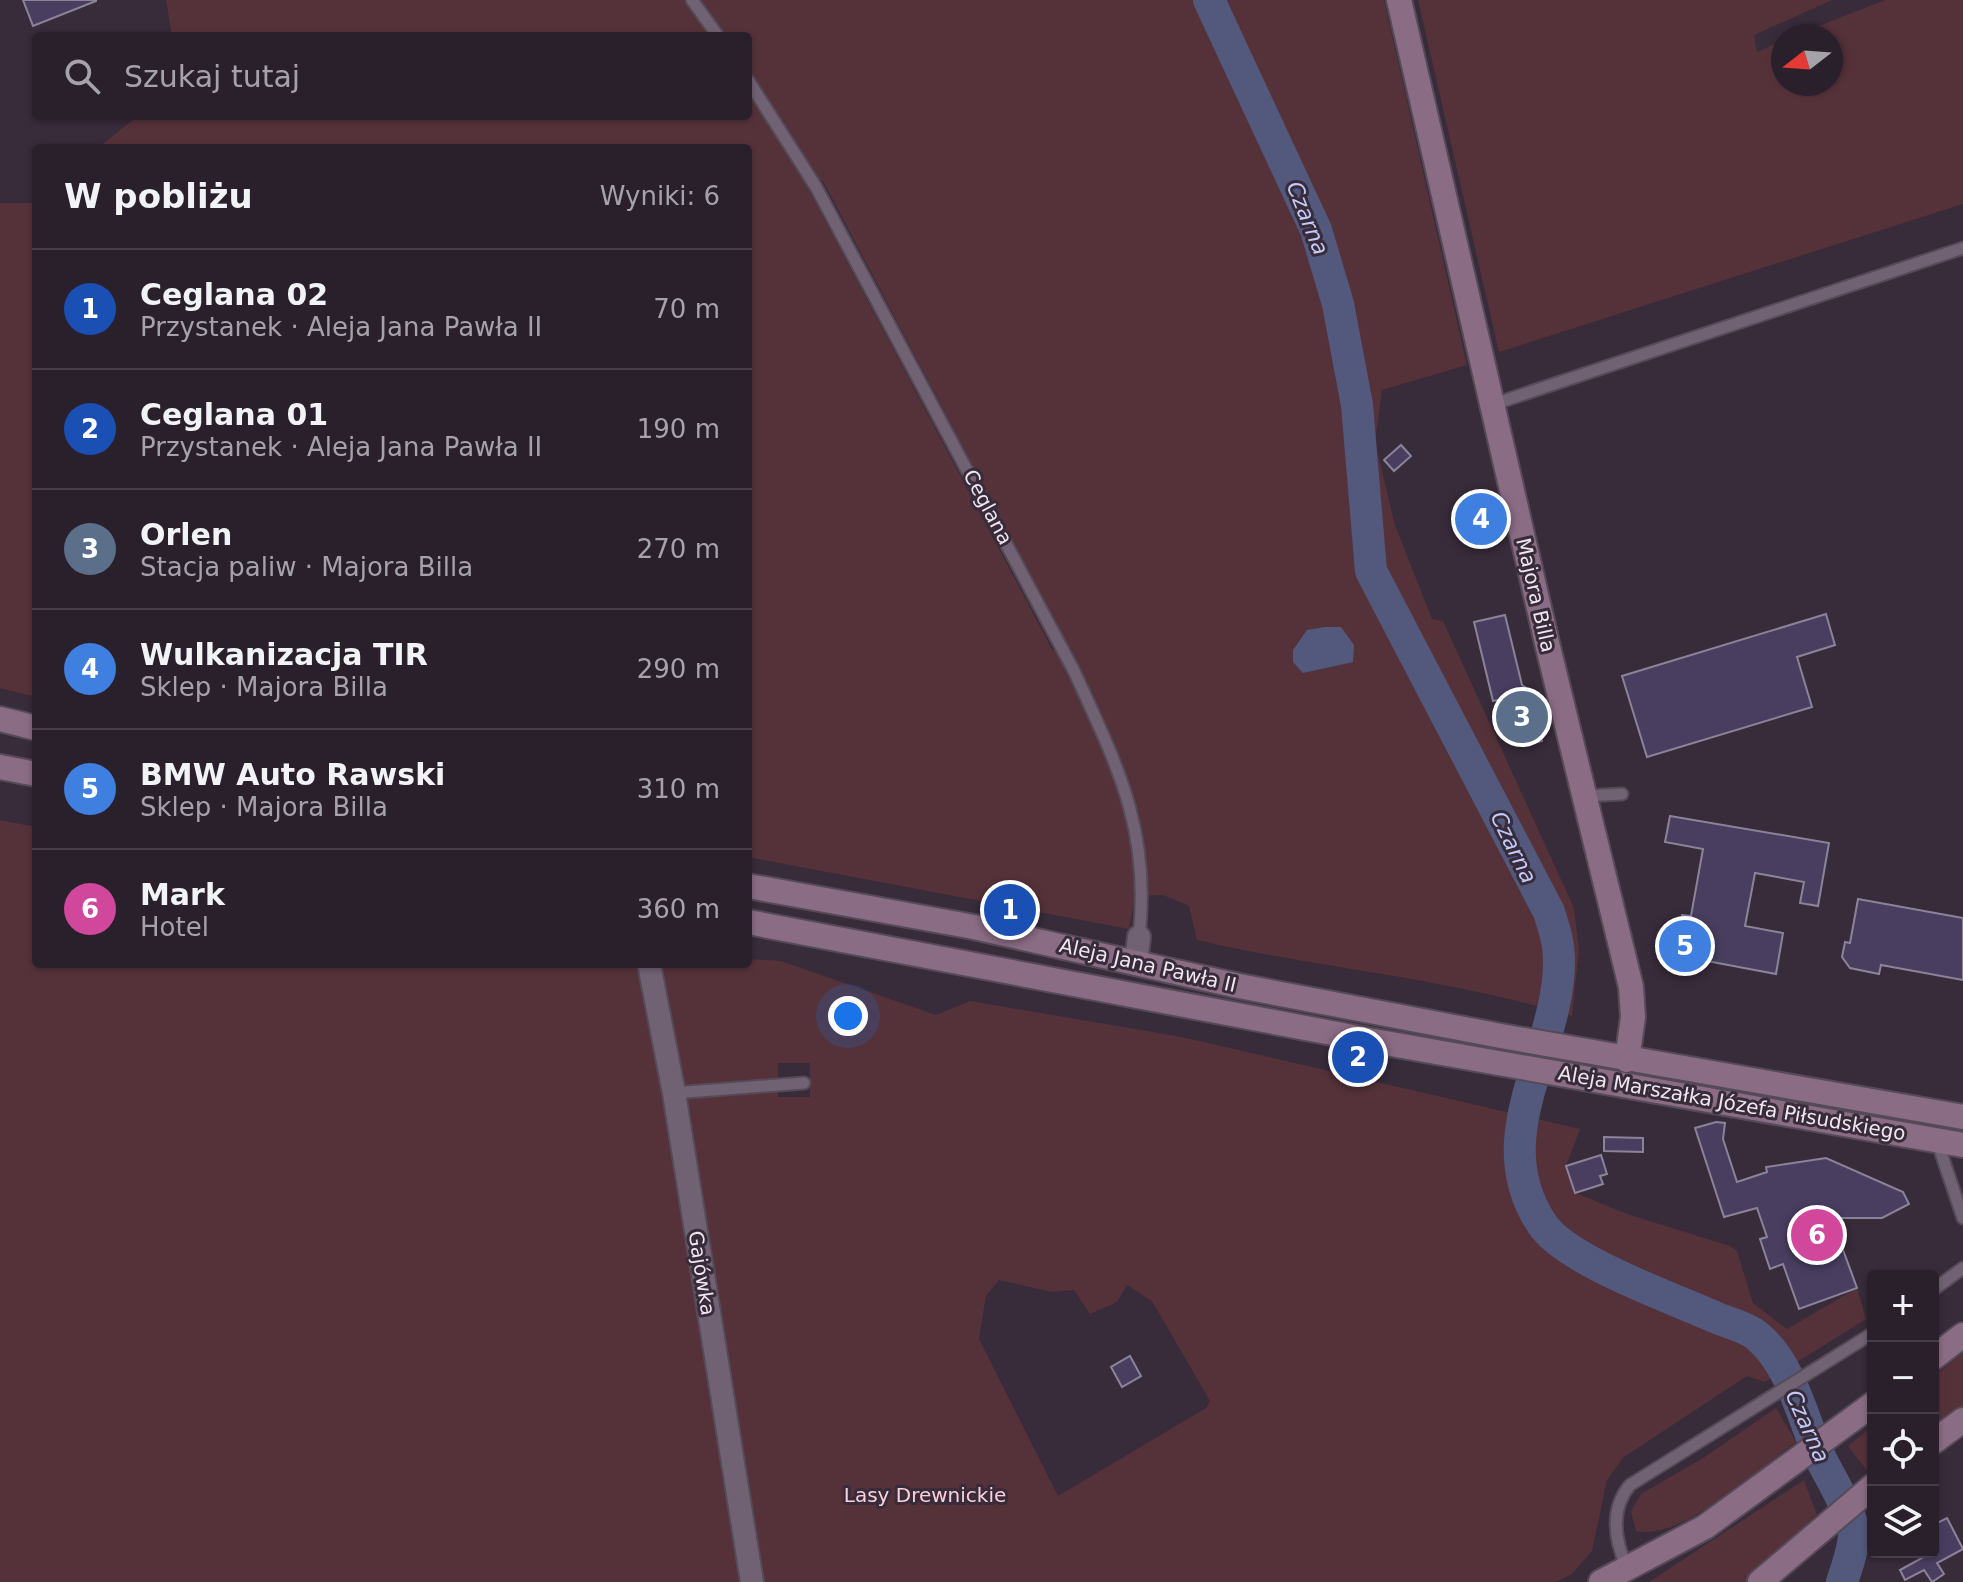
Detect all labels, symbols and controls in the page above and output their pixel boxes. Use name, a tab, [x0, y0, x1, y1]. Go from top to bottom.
north arrow	[1771, 24, 1843, 96]
search box	[32, 32, 752, 120]
icon: search	[60, 54, 104, 98]
text: Szukaj tutaj	[124, 59, 300, 94]
text: W pobliżu	[64, 176, 253, 216]
water label: Czarna	[1282, 178, 1334, 259]
text: Wyniki: 6	[600, 181, 720, 211]
text: Ceglana 02	[140, 277, 328, 312]
text: 1	[81, 294, 99, 324]
text: 70 m	[653, 294, 720, 324]
text: Przystanek · Aleja Jana Pawła II	[140, 312, 542, 342]
text: Ceglana 01	[140, 397, 328, 432]
text: 2	[81, 414, 99, 444]
text: 190 m	[637, 414, 720, 444]
text: Przystanek · Aleja Jana Pawła II	[140, 432, 542, 462]
street label: Ceglana	[958, 465, 1018, 549]
pin: 4	[1455, 489, 1507, 549]
text: Orlen	[140, 517, 232, 552]
text: 3	[81, 534, 99, 564]
text: 270 m	[637, 534, 720, 564]
street label: Majora Billa	[1511, 535, 1561, 655]
text: Stacja paliw · Majora Billa	[140, 552, 473, 582]
text: Wulkanizacja TIR	[140, 637, 428, 672]
text: 4	[81, 654, 99, 684]
text: 290 m	[637, 654, 720, 684]
text: Sklep · Majora Billa	[140, 672, 388, 702]
pin: 3	[1496, 687, 1548, 747]
text: BMW Auto Rawski	[140, 757, 445, 792]
text: 5	[81, 774, 99, 804]
text: 310 m	[637, 774, 720, 804]
text: Sklep · Majora Billa	[140, 792, 388, 822]
water label: Czarna	[1485, 807, 1542, 887]
text: Mark	[140, 877, 225, 912]
pin: 1	[984, 880, 1036, 940]
text: 6	[81, 894, 99, 924]
text: 360 m	[637, 894, 720, 924]
text: Hotel	[140, 912, 209, 942]
pin: 5	[1659, 916, 1711, 976]
street label: Aleja Jana Pawła II	[1057, 933, 1239, 997]
your location	[828, 996, 868, 1036]
pin: 2	[1332, 1027, 1384, 1087]
street label: Aleja Marszałka Józefa Piłsudskiego	[1556, 1061, 1908, 1145]
pin: 6	[1791, 1205, 1843, 1265]
street label: Gajówka	[683, 1229, 721, 1317]
map controls	[1867, 1270, 1939, 1558]
button: +	[1867, 1270, 1939, 1342]
button: −	[1867, 1342, 1939, 1414]
water label: Czarna	[1780, 1386, 1835, 1466]
button: locate	[1867, 1414, 1939, 1486]
park label: Lasy Drewnickie	[844, 1483, 1006, 1507]
button: layers	[1867, 1486, 1939, 1558]

